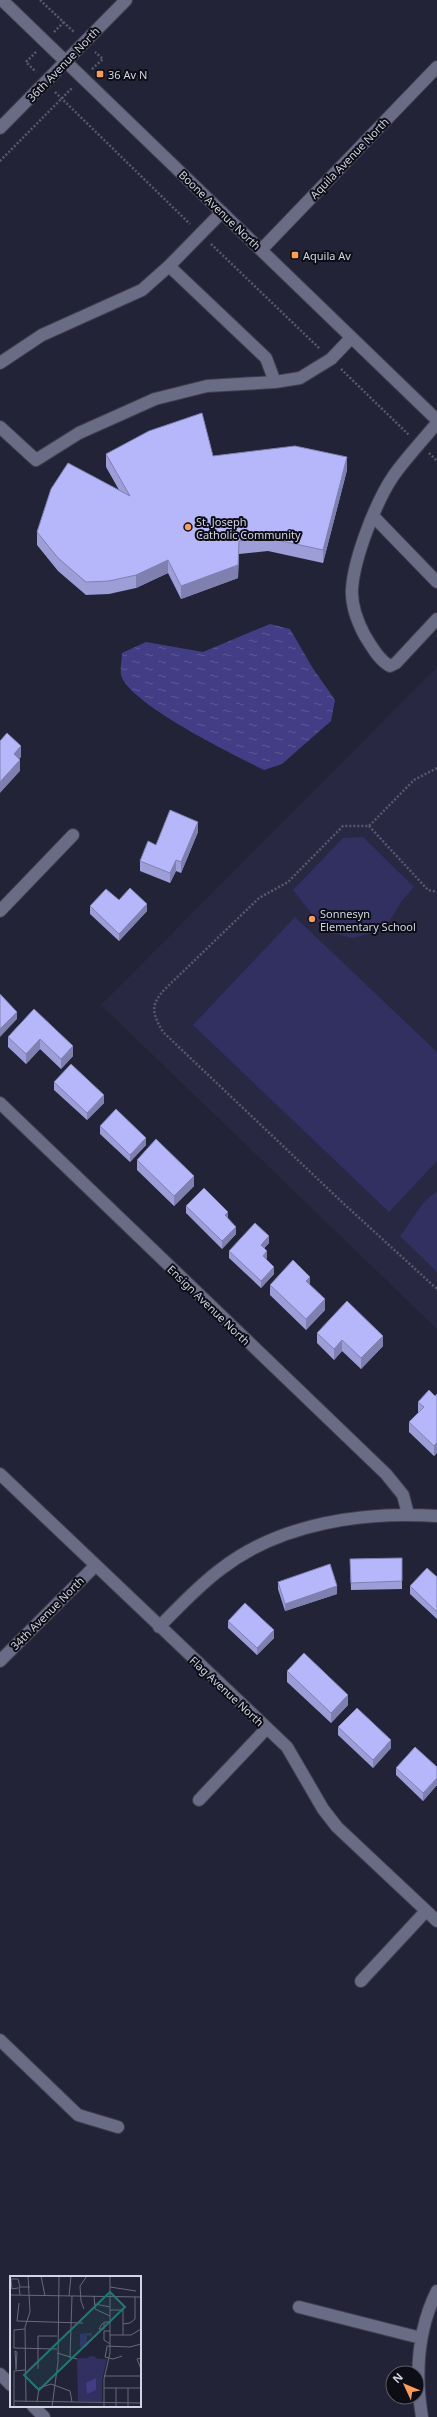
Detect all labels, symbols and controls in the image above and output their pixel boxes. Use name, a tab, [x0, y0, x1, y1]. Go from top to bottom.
street label: 36th Avenue North	[24, 24, 102, 104]
place label: 36 Av N	[108, 67, 147, 82]
marker: 36 Av N	[95, 69, 105, 79]
street label: Aquila Avenue North	[306, 114, 392, 202]
street label: Boone Avenue North	[176, 167, 264, 253]
place label: Aquila Av	[303, 248, 351, 263]
marker: Aquila Av	[290, 250, 300, 260]
place label: St. Joseph Catholic Community	[196, 514, 301, 542]
marker: St. Joseph Catholic Community	[183, 522, 193, 532]
place label: Sonnesyn Elementary School	[320, 906, 416, 934]
marker: Sonnesyn Elementary School	[307, 914, 317, 924]
street label: Ensign Avenue North	[164, 1262, 254, 1348]
street label: 34th Avenue North	[7, 1573, 87, 1653]
street label: Flag Avenue North	[187, 1653, 267, 1729]
inset map	[10, 2276, 141, 2407]
north arrow	[385, 2365, 425, 2405]
text: N	[389, 2369, 406, 2386]

